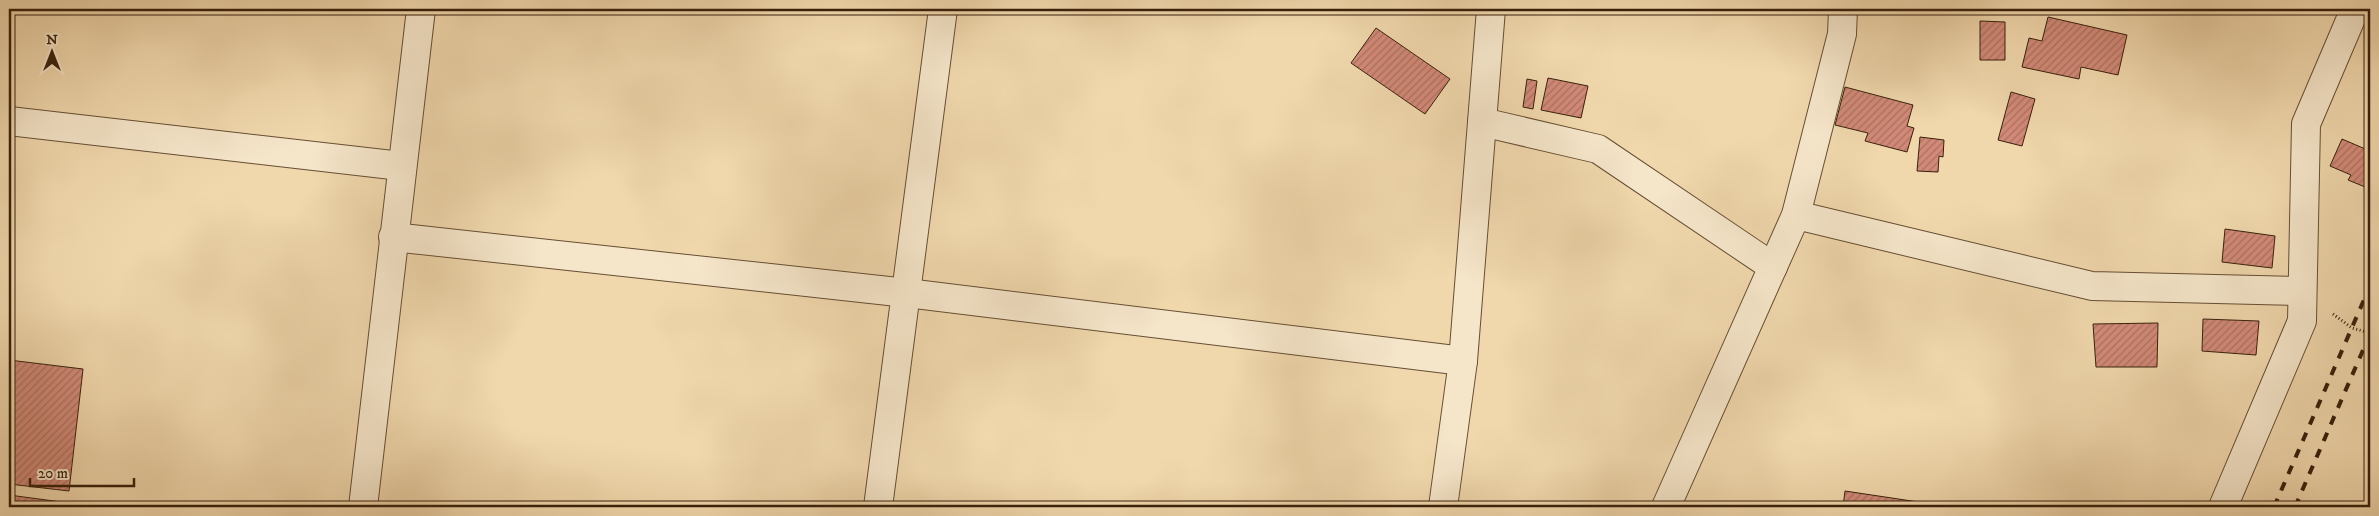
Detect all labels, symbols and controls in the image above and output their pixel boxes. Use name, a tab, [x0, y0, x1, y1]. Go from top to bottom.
north arrow	[28, 28, 78, 78]
text: N	[46, 31, 58, 49]
scale bar	[30, 456, 134, 488]
text: 20 m	[38, 464, 68, 483]

